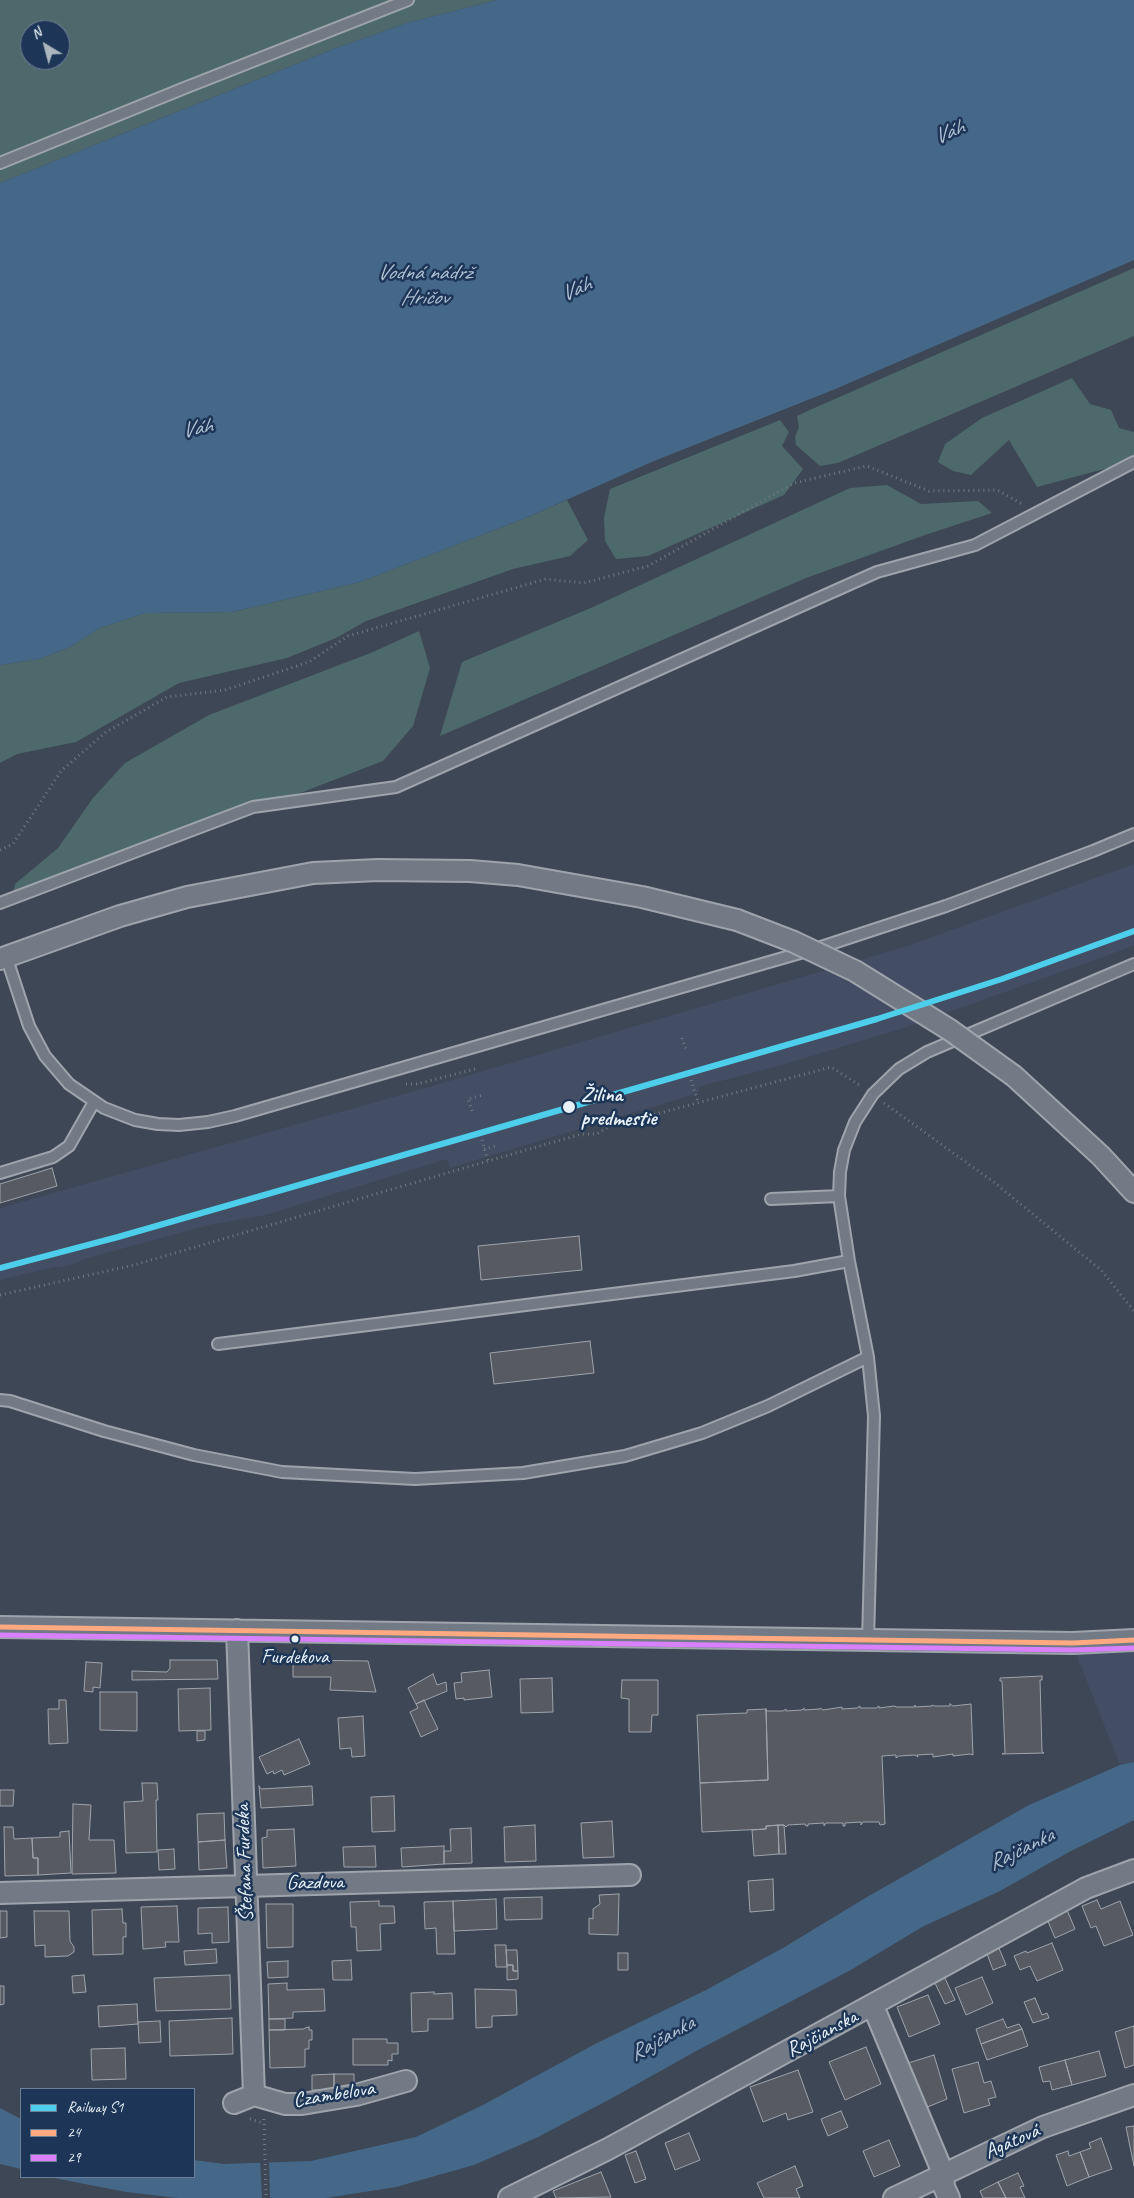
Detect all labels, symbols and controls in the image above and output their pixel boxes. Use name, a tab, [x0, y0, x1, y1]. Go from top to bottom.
north arrow	[20, 20, 70, 70]
text: N	[28, 24, 45, 43]
water label: Váh	[930, 115, 968, 151]
water label: Vodná nádrž Hričov	[377, 260, 471, 312]
water label: Váh	[557, 272, 595, 308]
water label: Váh	[179, 413, 215, 445]
place label: Žilina predmestie	[581, 1082, 656, 1132]
marker: Žilina predmestie	[561, 1099, 577, 1115]
marker: Furdekova	[290, 1634, 300, 1644]
place label: Furdekova	[261, 1646, 329, 1670]
street label: Štefana Furdeka	[230, 1804, 260, 1922]
water label: Rajčanka	[984, 1823, 1058, 1877]
street label: Gazdova	[286, 1870, 344, 1896]
street label: Rajčianska	[782, 2005, 862, 2063]
water label: Rajčanka	[625, 2011, 699, 2067]
street label: Czambelova	[292, 2076, 376, 2114]
legend	[20, 2088, 195, 2178]
text: Railway S1	[67, 2098, 124, 2117]
street label: Agátová	[981, 2119, 1043, 2165]
text: 24	[67, 2123, 81, 2142]
text: 29	[67, 2148, 81, 2167]

